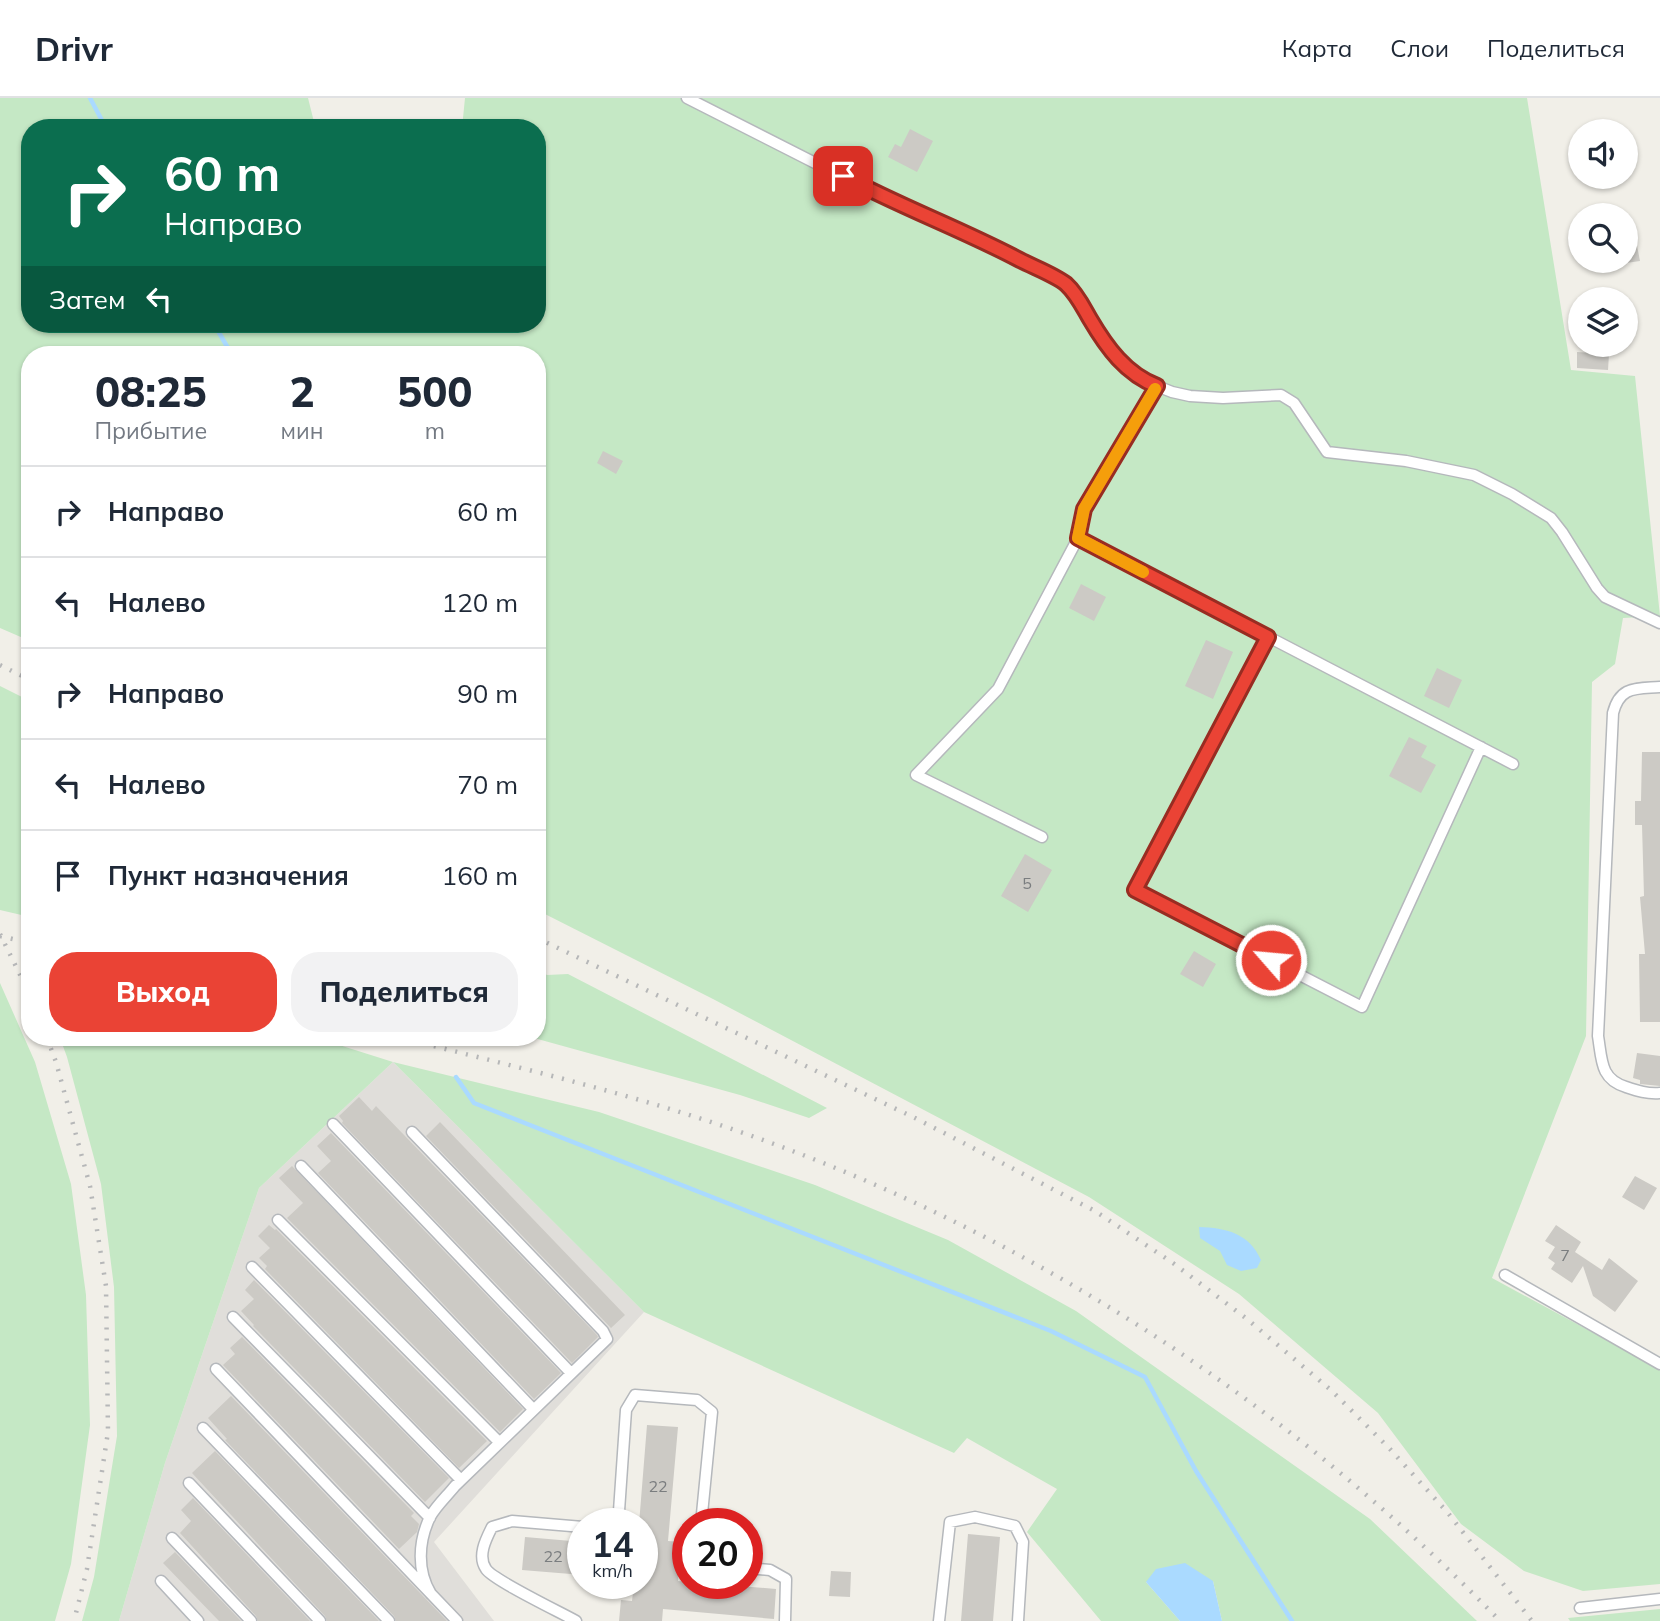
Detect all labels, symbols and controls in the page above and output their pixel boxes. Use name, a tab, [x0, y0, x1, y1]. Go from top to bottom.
text: Drivr	[35, 28, 113, 69]
text: Карта	[1282, 33, 1352, 63]
text: Слои	[1390, 33, 1449, 63]
text: Поделиться	[1487, 33, 1625, 63]
map controls	[1568, 119, 1638, 357]
button: sound	[1568, 119, 1638, 189]
text: 60 m	[164, 142, 280, 203]
pin	[813, 146, 873, 206]
icon: right	[49, 147, 140, 238]
icon: arrive	[824, 157, 862, 195]
text: Направо	[164, 203, 303, 243]
button: search	[1568, 203, 1638, 273]
icon: left	[140, 280, 178, 318]
text: Затем	[49, 283, 126, 316]
button: layers	[1568, 287, 1638, 357]
text: 08:25	[95, 365, 207, 418]
text: 2	[289, 365, 315, 418]
text: 500	[397, 365, 473, 418]
text: Прибытие	[94, 416, 207, 445]
text: мин	[281, 416, 324, 445]
text: m	[425, 416, 445, 445]
icon: right	[49, 493, 87, 531]
text: Направо	[108, 495, 224, 528]
text: 60 m	[457, 495, 518, 528]
icon: left	[49, 584, 87, 622]
text: Налево	[108, 586, 206, 619]
text: 120 m	[442, 586, 518, 619]
icon: right	[49, 675, 87, 713]
text: Направо	[108, 677, 224, 710]
text: 90 m	[457, 677, 518, 710]
icon: left	[49, 766, 87, 804]
text: Налево	[108, 768, 206, 801]
text: 70 m	[457, 768, 518, 801]
icon: arrive	[49, 857, 87, 895]
text: Пункт назначения	[108, 859, 349, 892]
text: 160 m	[442, 859, 518, 892]
house number: 5	[1022, 873, 1032, 893]
position arrow	[1234, 923, 1308, 997]
button: Выход	[49, 952, 277, 1032]
button: Поделиться	[291, 952, 518, 1032]
house number: 7	[1560, 1245, 1570, 1265]
house number: 22	[648, 1476, 668, 1496]
speed limit sign: 20	[672, 1508, 763, 1599]
text: 14	[591, 1522, 634, 1566]
house number: 22	[543, 1546, 563, 1566]
text: km/h	[592, 1559, 633, 1582]

